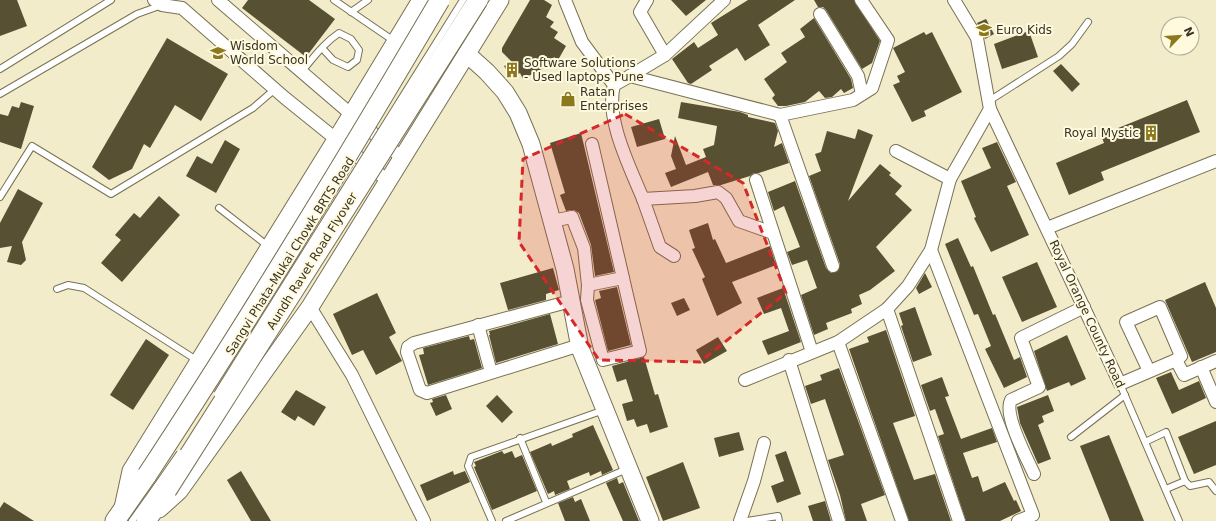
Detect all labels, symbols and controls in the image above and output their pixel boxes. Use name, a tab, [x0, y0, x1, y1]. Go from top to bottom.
north arrow	[1160, 16, 1200, 56]
school or university icon: Euro Kids	[975, 21, 993, 39]
place label: Euro Kids	[996, 23, 1052, 37]
text: N	[1181, 25, 1196, 39]
place label: Wisdom World School	[230, 39, 308, 67]
school or university icon: Wisdom World School	[209, 44, 227, 62]
place label: Software Solutions - Used laptops Pune	[524, 56, 644, 84]
building icon: Software Solutions - Used laptops Pune	[503, 61, 521, 79]
place label: Ratan Enterprises	[580, 85, 648, 113]
shop icon: Ratan Enterprises	[559, 90, 577, 108]
building icon: Royal Mystic	[1142, 124, 1160, 142]
place label: Royal Mystic	[1064, 126, 1139, 140]
street label: Sangvi Phata-Mukai Chowk BRTS Road	[223, 154, 357, 358]
street label: Aundh Ravet Road Flyover	[264, 190, 360, 332]
street label: Royal Orange County Road	[1047, 238, 1127, 390]

